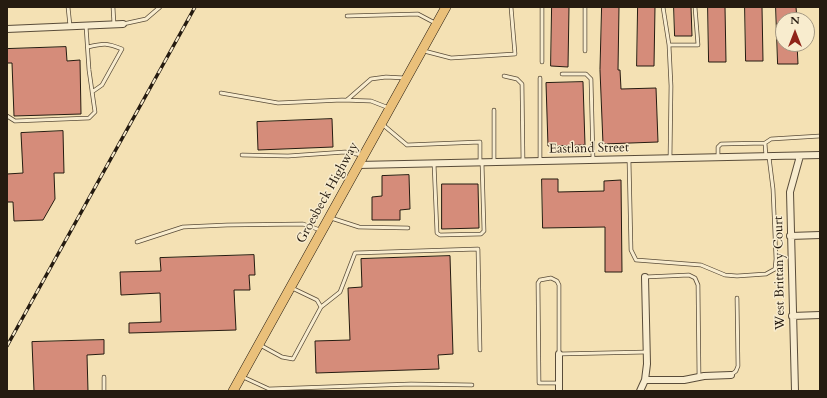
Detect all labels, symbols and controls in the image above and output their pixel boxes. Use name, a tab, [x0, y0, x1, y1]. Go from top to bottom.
north arrow	[775, 12, 815, 52]
text: N	[790, 13, 800, 28]
street label: Groesbeck Highway	[294, 140, 362, 246]
street label: Eastland Street	[549, 141, 629, 157]
street label: West Brittany Court	[771, 216, 789, 330]

